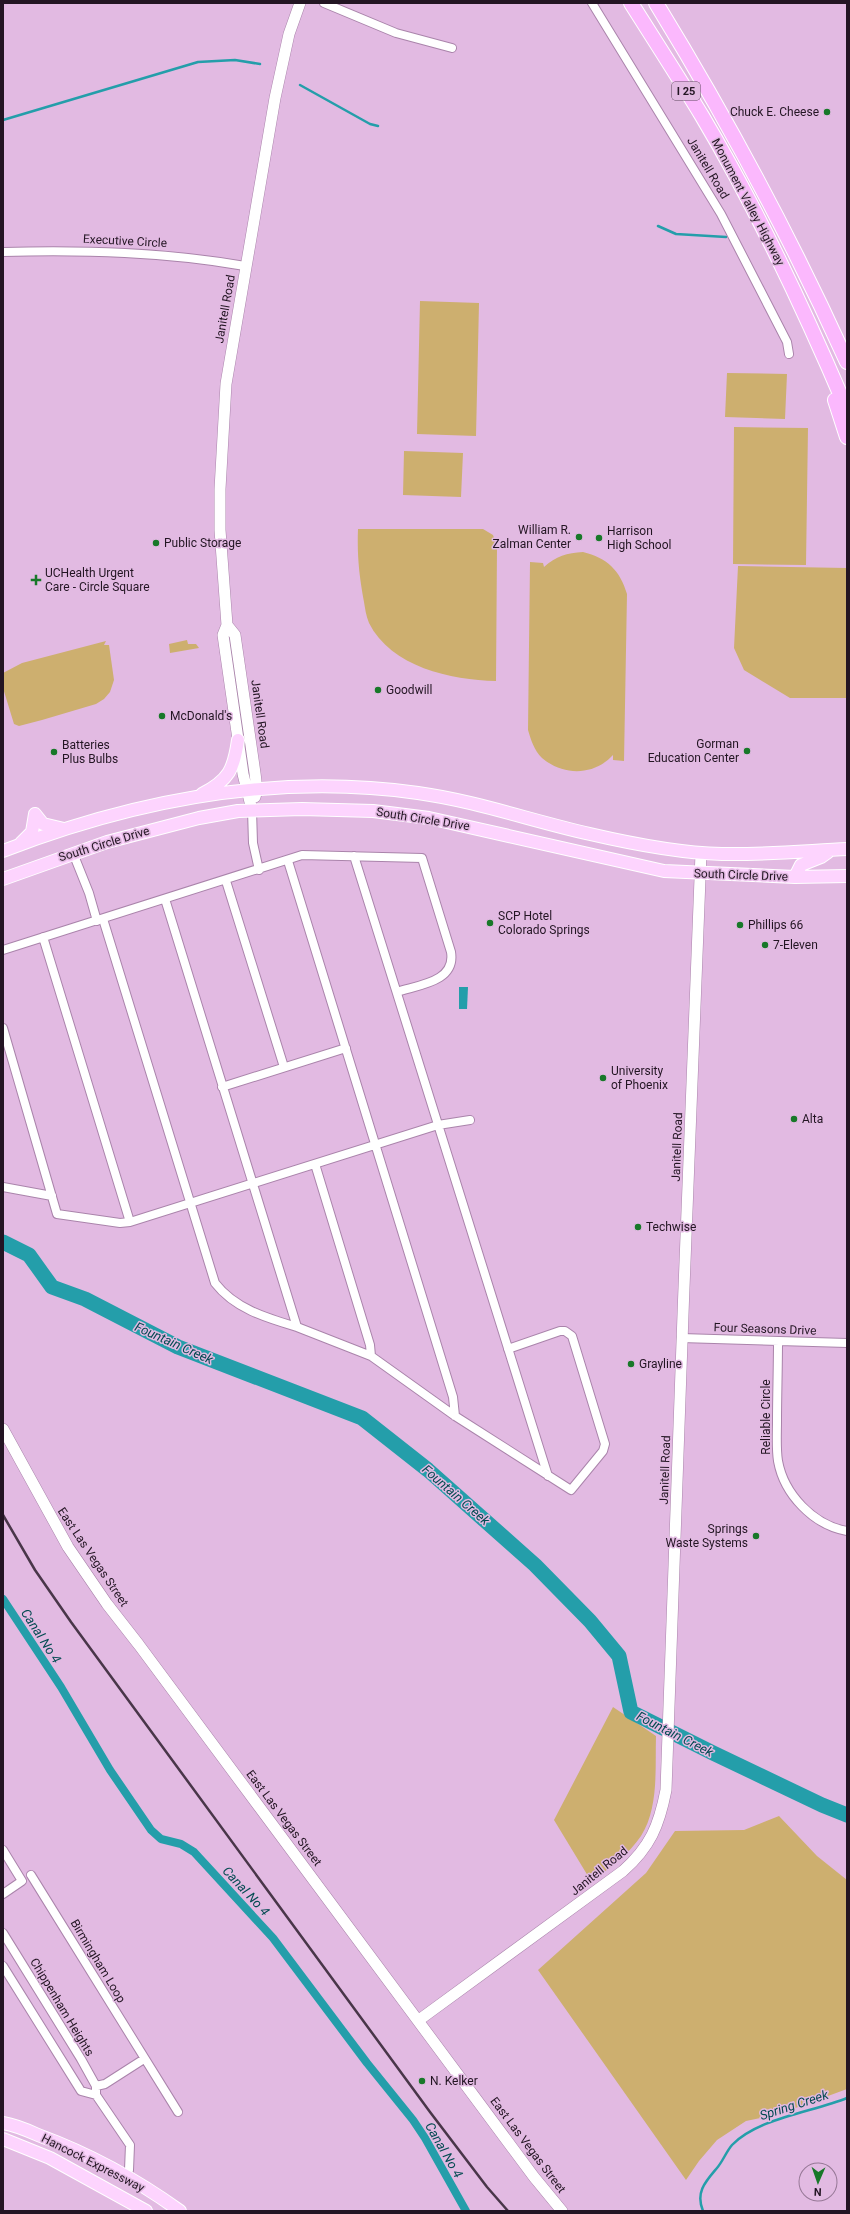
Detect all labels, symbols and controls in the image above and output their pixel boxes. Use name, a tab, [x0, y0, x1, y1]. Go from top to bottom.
road number: I 25	[672, 82, 700, 100]
place label: Chuck E. Cheese	[730, 105, 819, 119]
marker: Chuck E. Cheese	[822, 107, 832, 117]
street label: Janitell Road	[684, 135, 732, 201]
street label: Monument Valley Highway	[709, 136, 788, 268]
street label: Executive Circle	[83, 232, 167, 250]
street label: Janitell Road	[212, 274, 238, 344]
place label: William R. Zalman Center	[493, 523, 571, 551]
place label: Harrison High School	[607, 524, 671, 552]
marker: William R. Zalman Center	[574, 532, 584, 542]
marker: Harrison High School	[594, 533, 604, 543]
place label: Public Storage	[164, 536, 241, 550]
marker: Public Storage	[151, 538, 161, 548]
place label: UCHealth Urgent Care - Circle Square	[45, 566, 150, 594]
marker: UCHealth Urgent Care - Circle Square	[30, 574, 42, 586]
street label: Janitell Road	[248, 679, 272, 749]
place label: Goodwill	[386, 683, 432, 697]
marker: Goodwill	[373, 685, 383, 695]
place label: McDonald's	[170, 709, 232, 723]
marker: McDonald's	[157, 711, 167, 721]
place label: Gorman Education Center	[648, 737, 739, 765]
place label: Batteries Plus Bulbs	[62, 738, 118, 766]
marker: Gorman Education Center	[742, 746, 752, 756]
marker: Batteries Plus Bulbs	[49, 747, 59, 757]
street label: South Circle Drive	[375, 805, 471, 833]
street label: South Circle Drive	[57, 824, 151, 864]
street label: South Circle Drive	[694, 866, 788, 884]
place label: SCP Hotel Colorado Springs	[498, 909, 590, 937]
marker: SCP Hotel Colorado Springs	[485, 918, 495, 928]
place label: Phillips 66	[748, 918, 804, 932]
marker: Phillips 66	[735, 920, 745, 930]
place label: 7-Eleven	[773, 938, 818, 952]
marker: 7-Eleven	[760, 940, 770, 950]
place label: University of Phoenix	[611, 1064, 668, 1092]
marker: University of Phoenix	[598, 1073, 608, 1083]
street label: Janitell Road	[669, 1112, 685, 1182]
place label: Alta	[802, 1112, 823, 1126]
marker: Alta	[789, 1114, 799, 1124]
place label: Techwise	[646, 1220, 696, 1234]
marker: Techwise	[633, 1222, 643, 1232]
water label: Fountain Creek	[132, 1319, 216, 1367]
street label: Four Seasons Drive	[713, 1320, 817, 1338]
place label: Grayline	[639, 1357, 682, 1371]
marker: Grayline	[626, 1359, 636, 1369]
street label: Reliable Circle	[759, 1379, 773, 1455]
street label: Janitell Road	[657, 1435, 673, 1505]
water label: Fountain Creek	[419, 1462, 493, 1529]
street label: East Las Vegas Street	[55, 1505, 131, 1609]
place label: Springs Waste Systems	[666, 1522, 748, 1550]
marker: Springs Waste Systems	[751, 1531, 761, 1541]
water label: Canal No 4	[18, 1606, 64, 1666]
water label: Fountain Creek	[634, 1708, 716, 1760]
street label: East Las Vegas Street	[243, 1767, 325, 1869]
street label: Janitell Road	[568, 1844, 630, 1898]
water label: Canal No 4	[220, 1863, 272, 1919]
street label: Birmingham Loop	[68, 1917, 129, 2005]
street label: Chippenham Heights	[27, 1956, 97, 2058]
place label: N. Kelker	[430, 2074, 478, 2088]
marker: N. Kelker	[417, 2076, 427, 2086]
water label: Spring Creek	[758, 2087, 831, 2123]
street label: East Las Vegas Street	[487, 2094, 569, 2196]
water label: Canal No 4	[422, 2120, 466, 2180]
street label: Hancock Expressway	[39, 2131, 147, 2195]
north arrow	[798, 2162, 838, 2202]
text: N	[813, 2185, 822, 2198]

